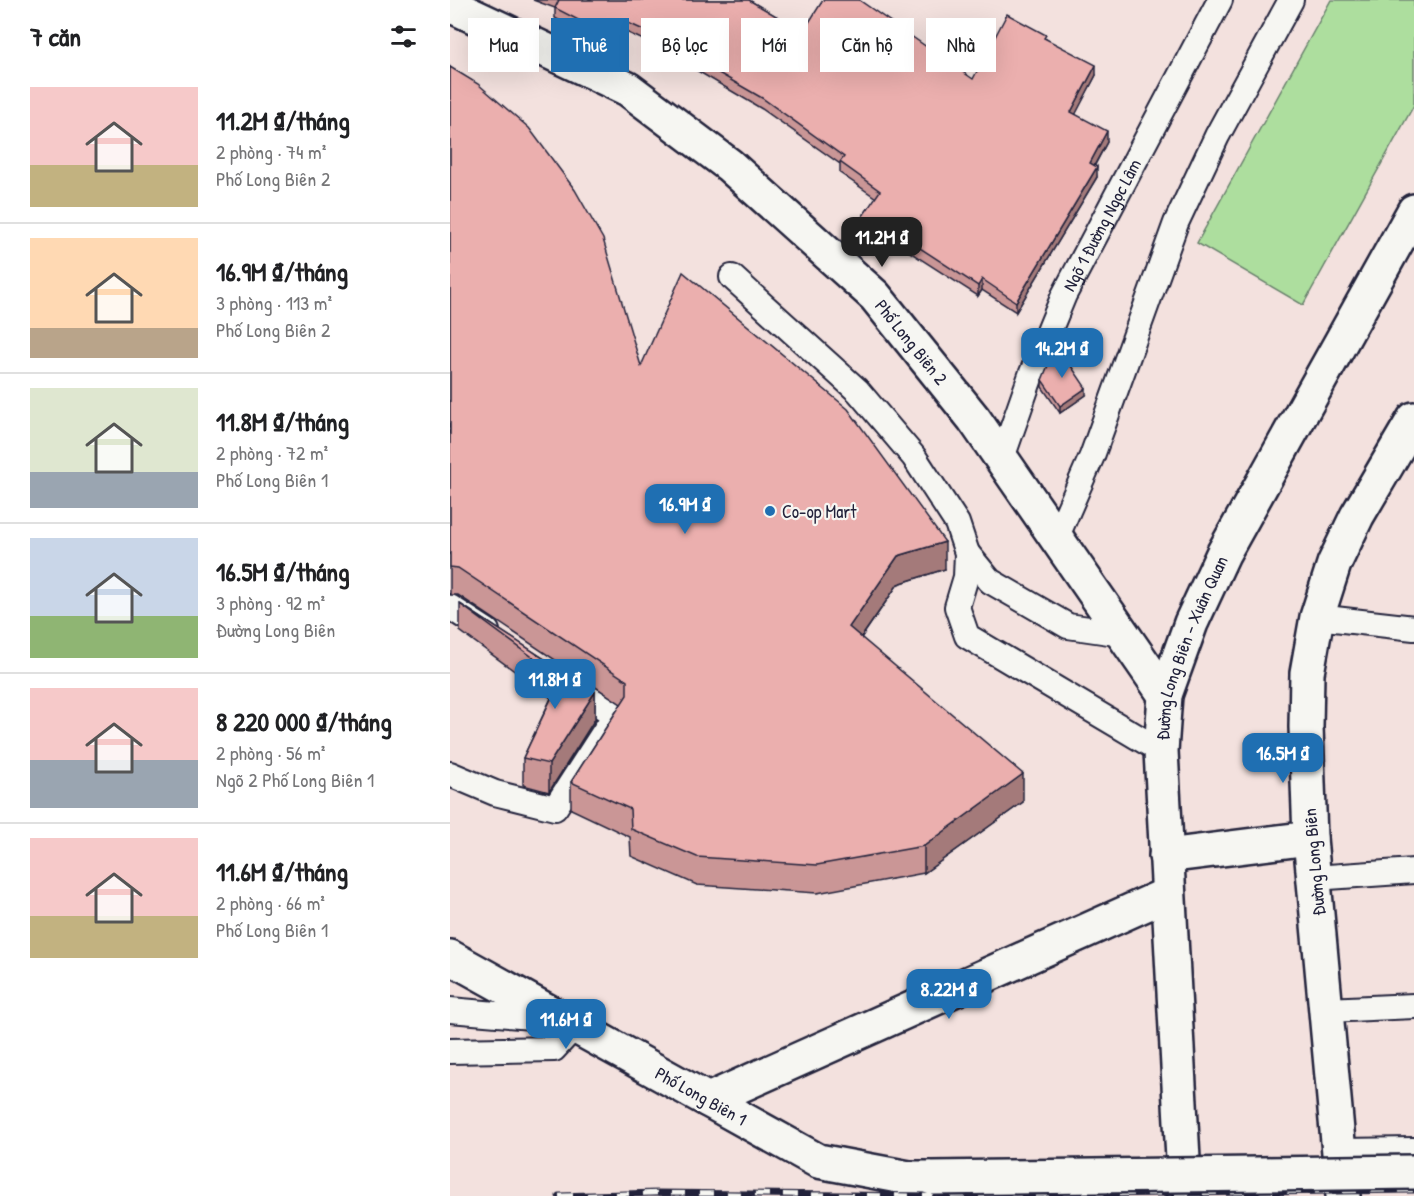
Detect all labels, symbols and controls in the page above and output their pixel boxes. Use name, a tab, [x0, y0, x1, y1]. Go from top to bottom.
chip: Mua	[468, 18, 539, 72]
chip: Thuê	[551, 18, 629, 72]
chip: Bộ lọc	[641, 18, 729, 72]
chip: Mới	[741, 18, 808, 72]
chip: Căn hộ	[820, 18, 914, 72]
chip: Nhà	[926, 18, 996, 72]
text: 7 căn	[30, 19, 81, 54]
icon: filters	[387, 20, 420, 53]
text: 11.2M ₫/tháng	[216, 103, 350, 138]
icon: home	[78, 111, 150, 183]
text: 2 phòng · 74 m²	[216, 138, 326, 165]
street label: Ngõ 1 Đường Ngọc Lâm	[1056, 154, 1146, 295]
text: Phố Long Biên 2	[216, 165, 330, 192]
pin: 11.2M ₫	[827, 217, 937, 268]
text: 11.2M ₫	[855, 223, 909, 250]
text: 16.9M ₫/tháng	[216, 254, 348, 289]
icon: home	[78, 262, 150, 334]
text: 3 phòng · 113 m²	[216, 289, 332, 316]
street label: Phố Long Biên 2	[870, 294, 954, 390]
text: Phố Long Biên 2	[216, 316, 330, 343]
pin: 14.2M ₫	[1007, 328, 1117, 379]
text: 14.2M ₫	[1035, 334, 1089, 361]
text: 11.8M ₫/tháng	[216, 404, 349, 439]
icon: home	[78, 412, 150, 484]
text: 2 phòng · 72 m²	[216, 439, 328, 466]
text: Phố Long Biên 1	[216, 466, 328, 493]
pin: 16.9M ₫	[630, 484, 740, 535]
text: 16.9M ₫	[659, 490, 711, 517]
place label: Co-op Mart	[782, 499, 857, 524]
marker: Co-op Mart	[763, 504, 777, 518]
street label: Đường Long Biên – Xuân Quan	[1149, 551, 1233, 741]
text: 16.5M ₫/tháng	[216, 554, 350, 589]
icon: home	[78, 562, 150, 634]
text: 3 phòng · 92 m²	[216, 589, 325, 616]
text: Đường Long Biên	[216, 616, 335, 643]
pin: 11.8M ₫	[500, 659, 610, 710]
text: 11.8M ₫	[529, 665, 581, 692]
text: 8 220 000 ₫/tháng	[216, 704, 392, 739]
icon: home	[78, 712, 150, 784]
pin: 16.5M ₫	[1228, 733, 1338, 784]
text: 2 phòng · 56 m²	[216, 739, 325, 766]
text: 16.5M ₫	[1256, 739, 1310, 766]
text: Ngõ 2 Phố Long Biên 1	[216, 766, 374, 793]
street label: Đường Long Biên	[1297, 807, 1331, 917]
text: 11.6M ₫/tháng	[216, 854, 348, 889]
icon: home	[78, 862, 150, 934]
text: 2 phòng · 66 m²	[216, 889, 325, 916]
text: Phố Long Biên 1	[216, 916, 328, 943]
pin: 8.22M ₫	[894, 969, 1004, 1020]
text: 8.22M ₫	[921, 975, 977, 1002]
pin: 11.6M ₫	[511, 999, 621, 1050]
text: 11.6M ₫	[540, 1005, 592, 1032]
street label: Phố Long Biên 1	[651, 1061, 751, 1131]

